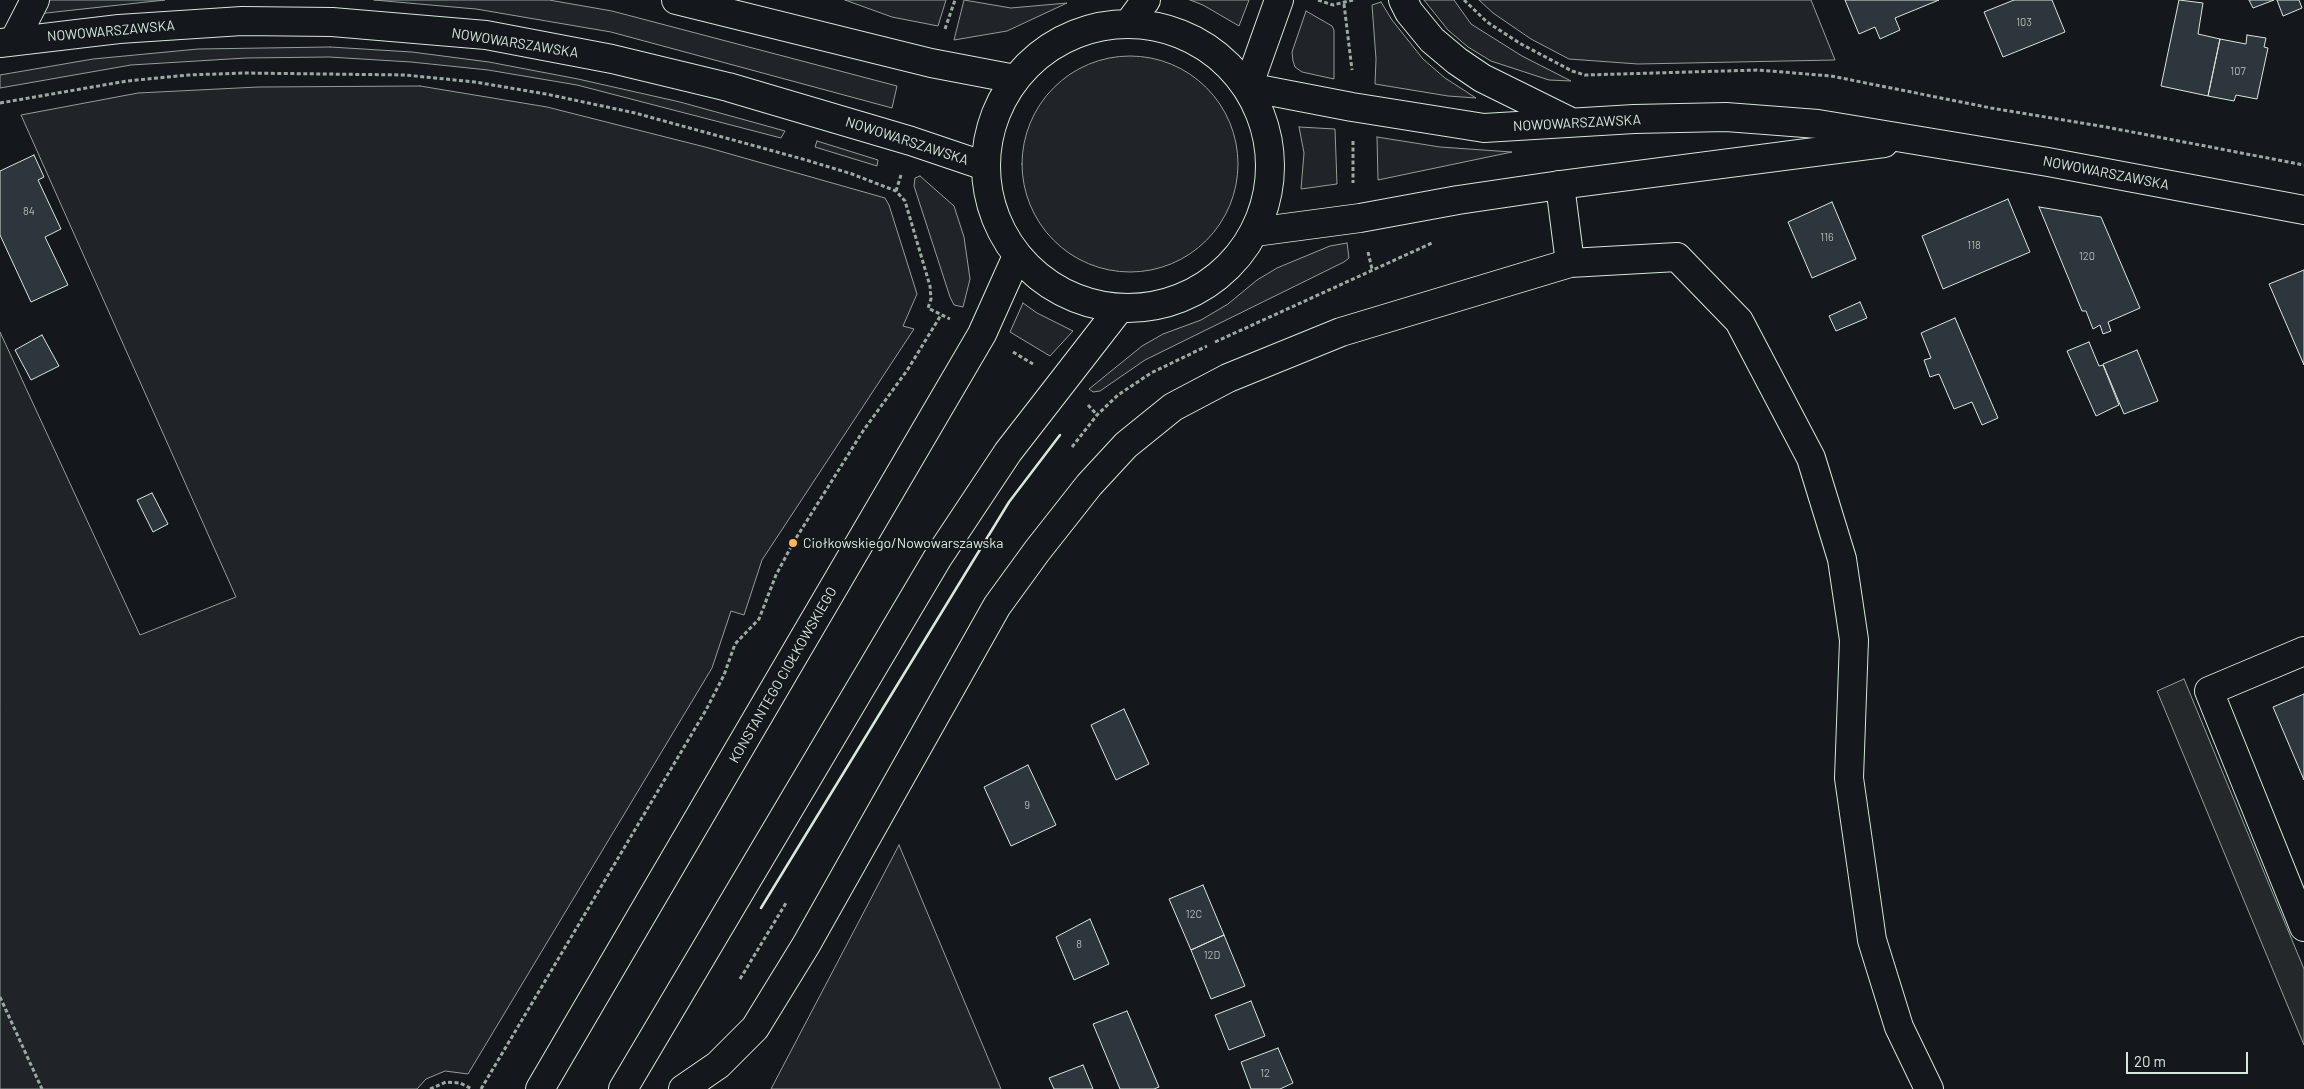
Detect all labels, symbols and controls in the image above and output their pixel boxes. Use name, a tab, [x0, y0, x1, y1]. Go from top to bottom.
house number: 103	[2016, 15, 2032, 29]
street label: NOWOWARSZAWSKA	[46, 17, 176, 45]
street label: NOWOWARSZAWSKA	[450, 25, 580, 61]
house number: 107	[2230, 64, 2246, 78]
street label: NOWOWARSZAWSKA	[1513, 111, 1641, 135]
street label: NOWOWARSZAWSKA	[843, 113, 971, 169]
street label: NOWOWARSZAWSKA	[2041, 153, 2171, 193]
house number: 84	[23, 204, 35, 218]
house number: 116	[1820, 230, 1834, 244]
house number: 118	[1967, 238, 1981, 252]
house number: 120	[2079, 249, 2095, 263]
place label: Ciołkowskiego/Nowowarszawska	[803, 535, 1003, 551]
marker: Ciołkowskiego/Nowowarszawska	[787, 537, 799, 549]
street label: KONSTANTEGO CIOŁKOWSKIEGO	[726, 584, 840, 766]
house number: 9	[1024, 798, 1030, 812]
house number: 12C	[1186, 907, 1202, 921]
house number: 8	[1076, 937, 1082, 951]
house number: 12D	[1204, 948, 1220, 962]
scale bar	[2129, 1042, 2252, 1074]
text: 20 m	[2134, 1052, 2166, 1070]
house number: 12	[1260, 1066, 1270, 1080]

